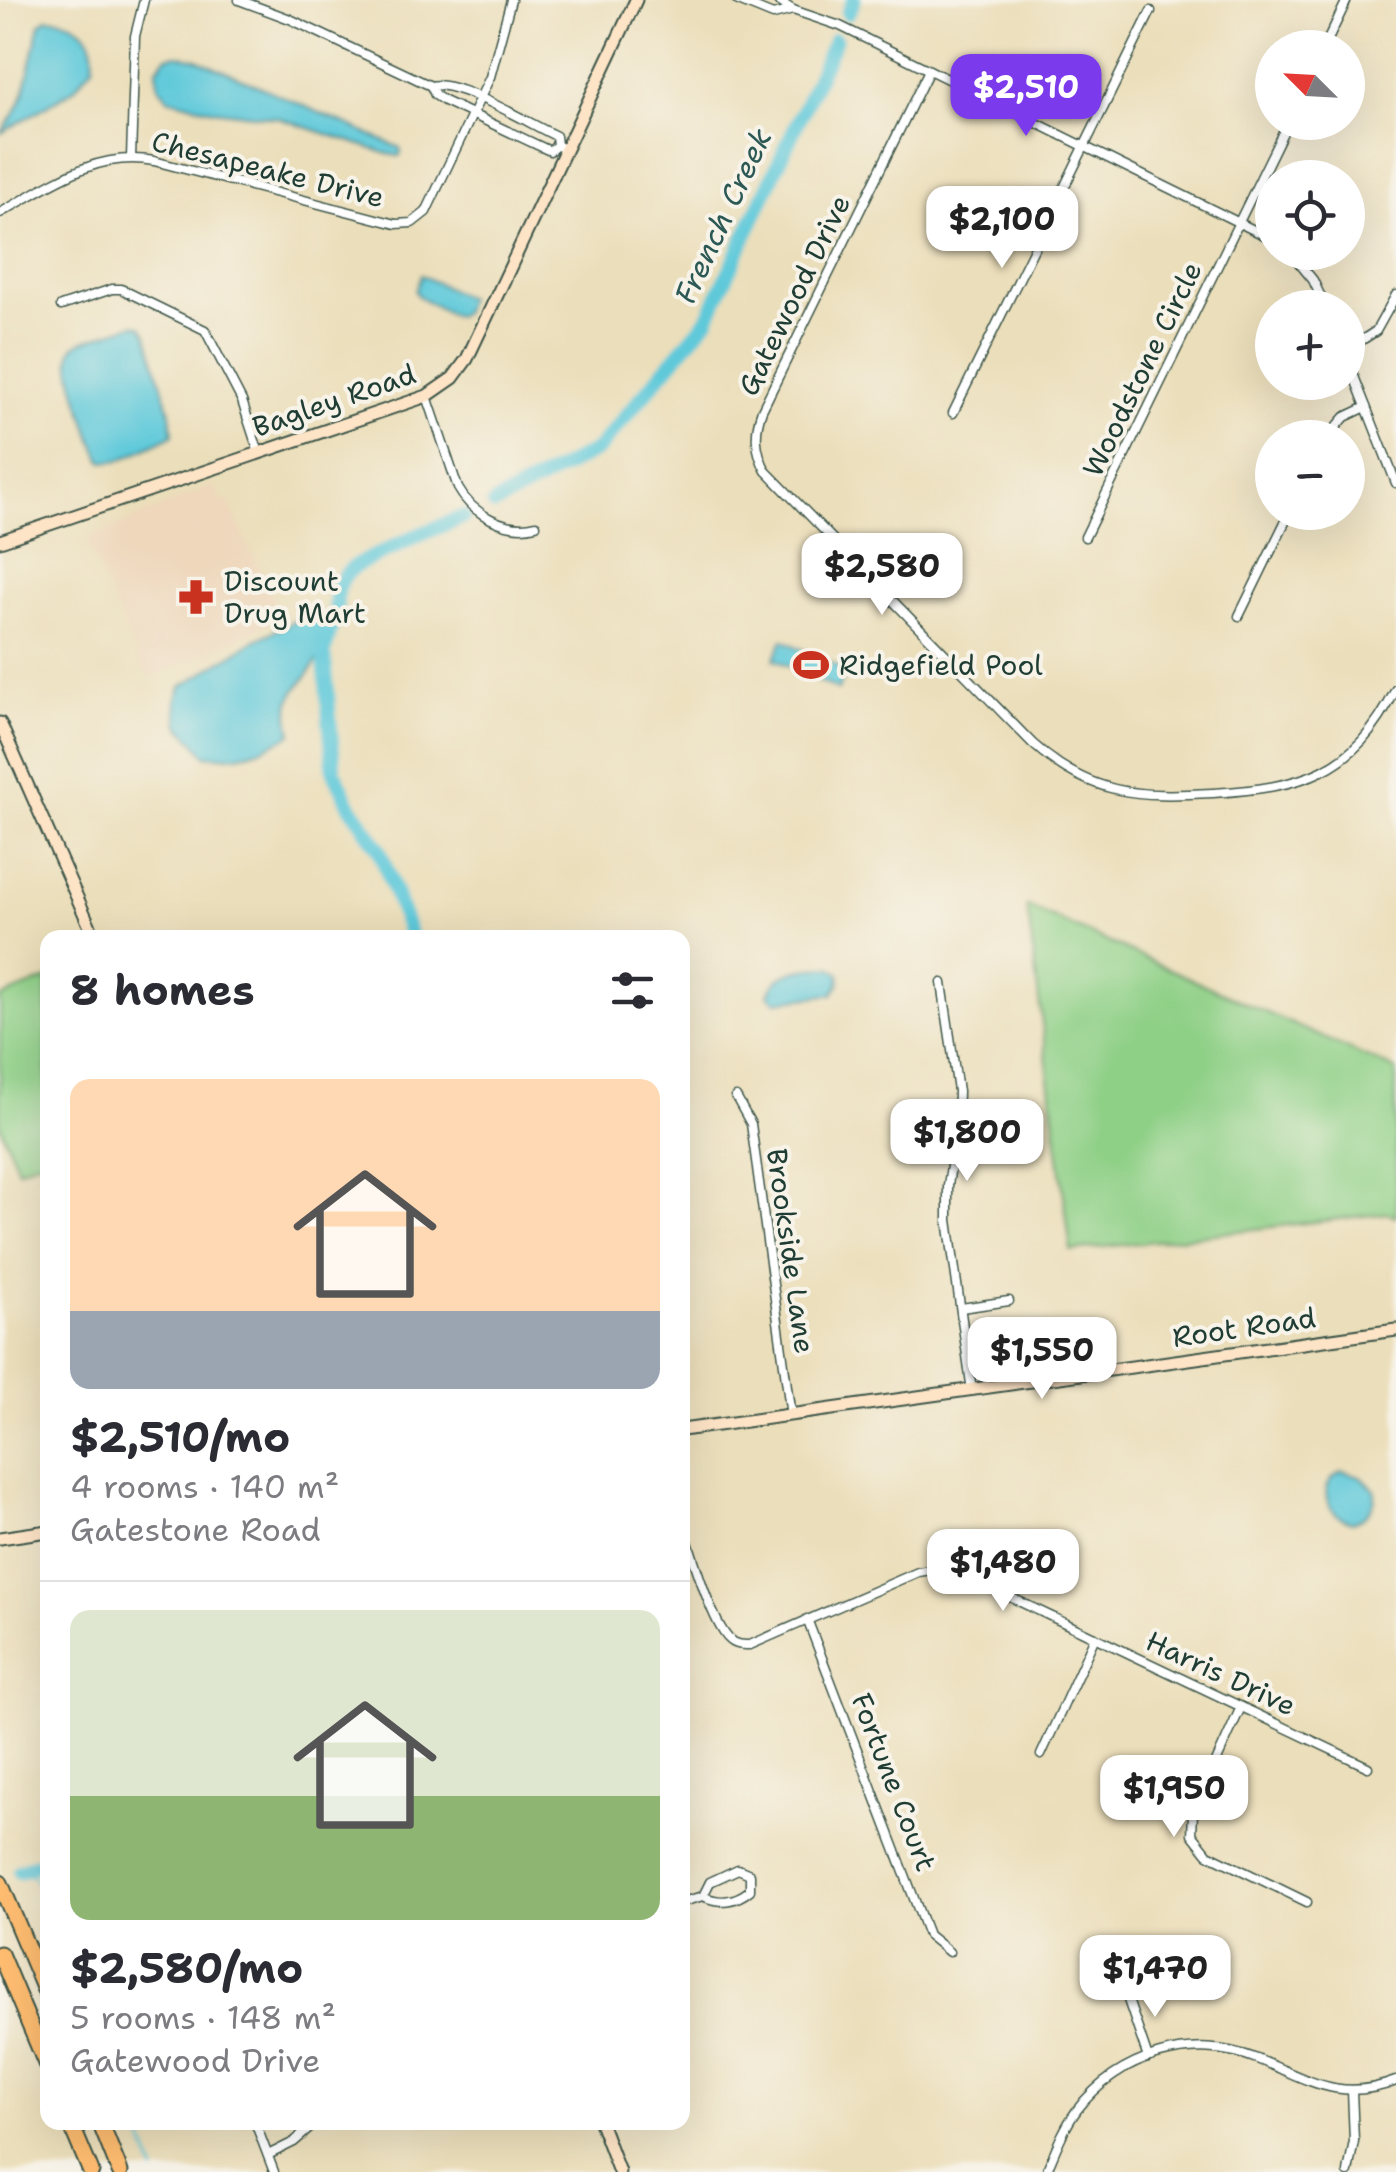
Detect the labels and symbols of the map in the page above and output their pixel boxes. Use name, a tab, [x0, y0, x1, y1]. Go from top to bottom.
north arrow	[1255, 30, 1365, 140]
pin: $2,510	[945, 54, 1107, 139]
water label: French Creek	[664, 121, 782, 311]
street label: Chesapeake Drive	[148, 122, 388, 216]
pin: $2,100	[921, 186, 1083, 271]
street label: Gatewood Drive	[729, 188, 859, 402]
street label: Woodstone Circle	[1073, 255, 1211, 483]
street label: Bagley Road	[247, 354, 421, 446]
pin: $2,580	[801, 533, 963, 618]
place label: Discount Drug Mart	[224, 562, 366, 632]
pharmacy icon: Discount Drug Mart	[177, 578, 215, 616]
sports icon: Ridgefield Pool	[792, 646, 830, 684]
place label: Ridgefield Pool	[839, 646, 1043, 684]
pin: $1,800	[886, 1099, 1048, 1184]
street label: Brookside Lane	[758, 1146, 824, 1356]
street label: Root Road	[1170, 1298, 1318, 1356]
pin: $1,550	[961, 1317, 1123, 1402]
pin: $1,480	[922, 1529, 1084, 1614]
street label: Harris Drive	[1140, 1622, 1302, 1724]
street label: Fortune Court	[843, 1688, 945, 1876]
pin: $1,950	[1093, 1755, 1255, 1840]
pin: $1,470	[1074, 1935, 1236, 2020]

